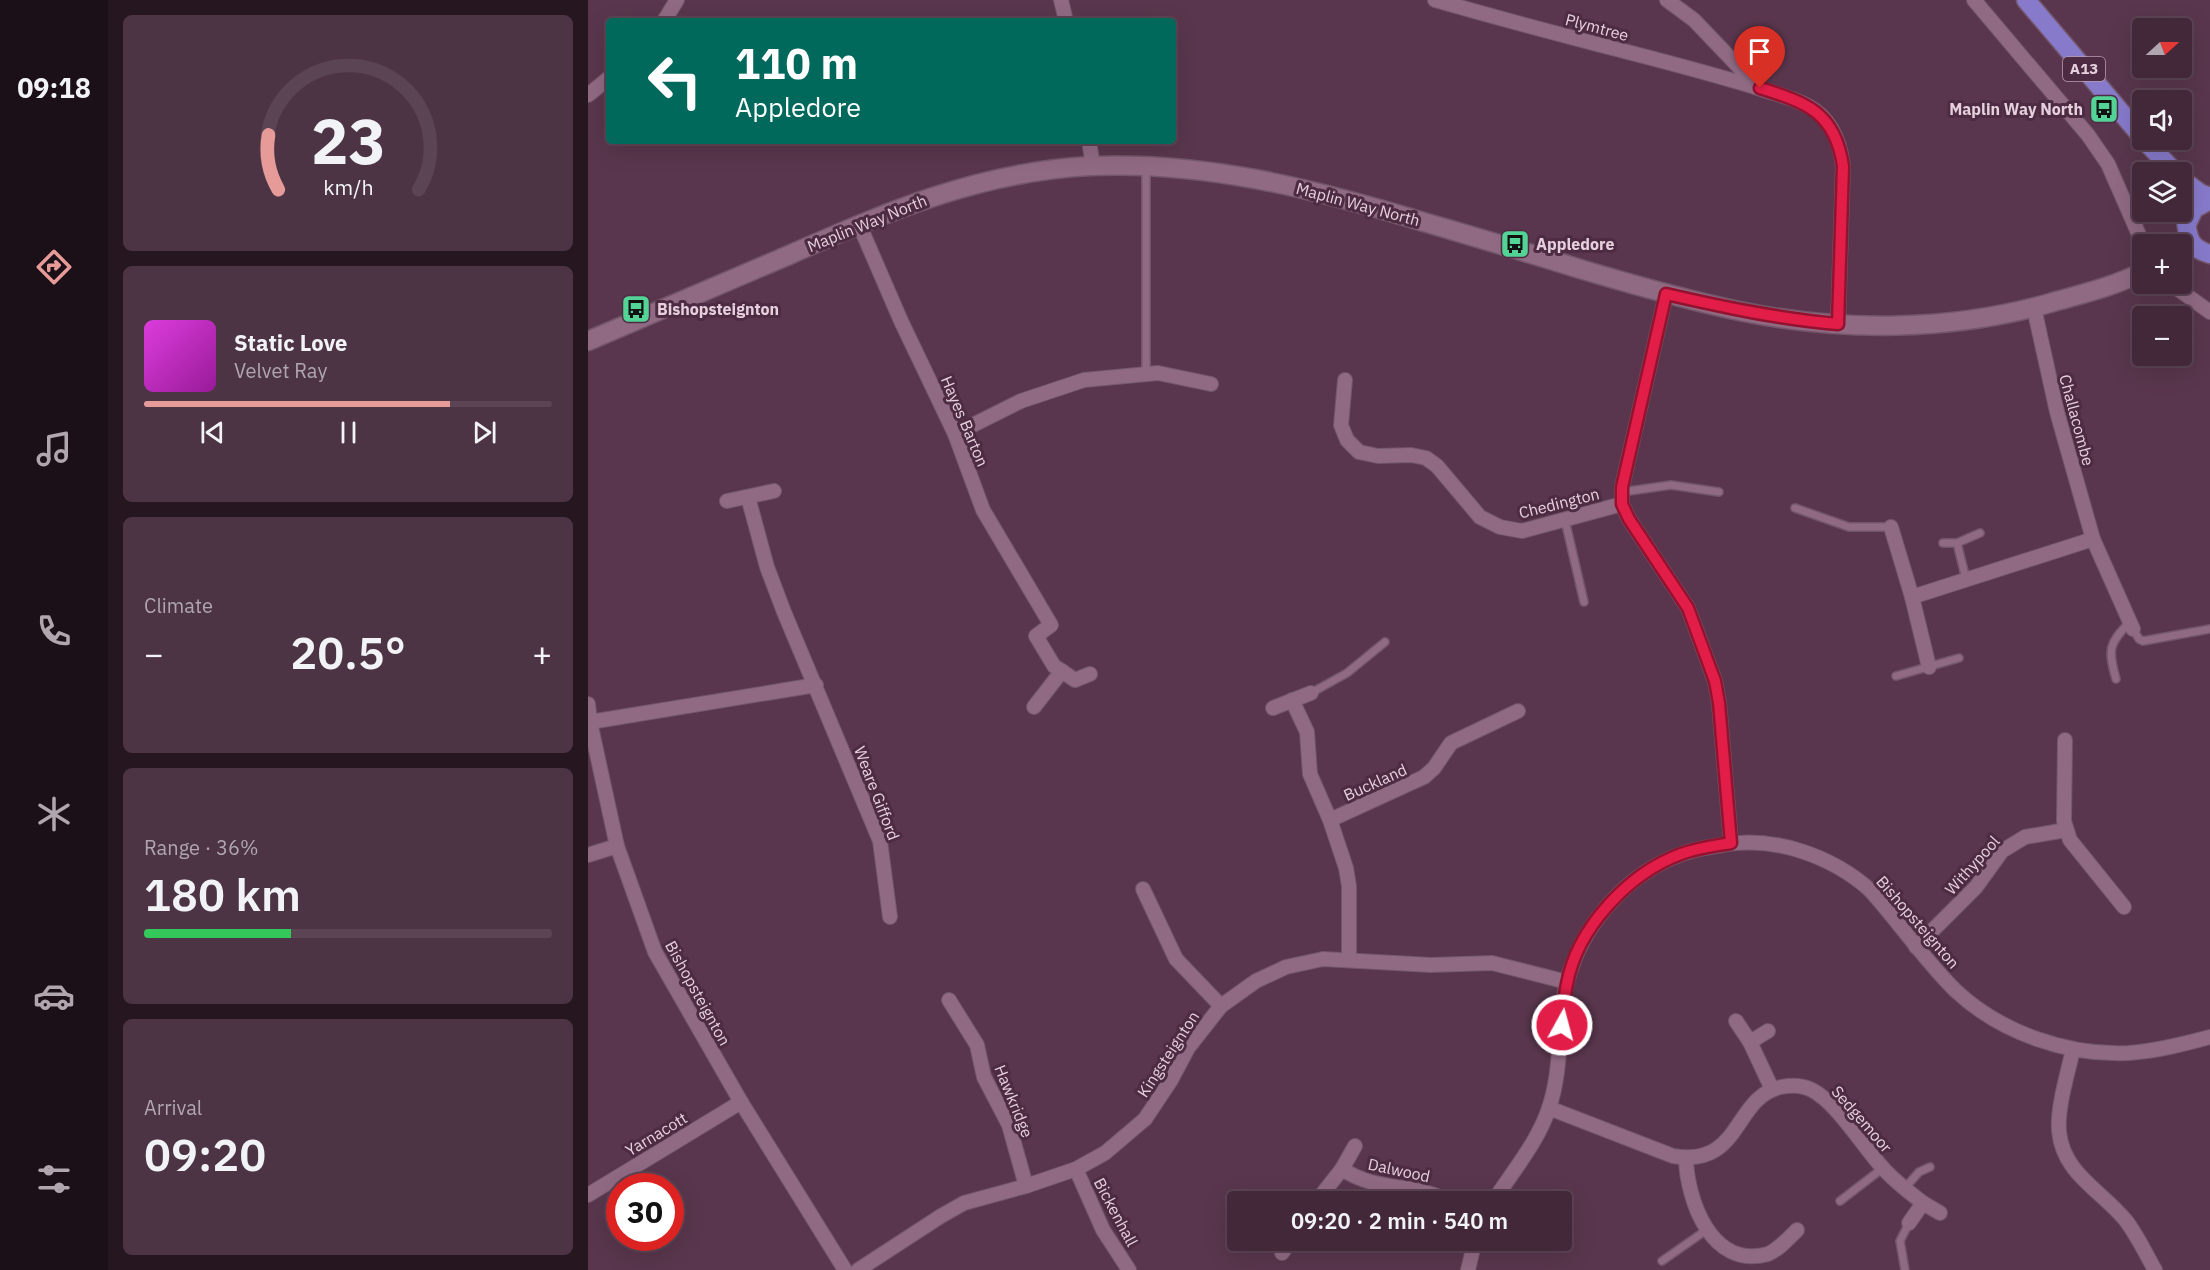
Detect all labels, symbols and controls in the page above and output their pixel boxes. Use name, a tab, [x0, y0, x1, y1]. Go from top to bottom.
street label: Plymtree	[1563, 9, 1631, 45]
north arrow	[2132, 18, 2192, 78]
map controls	[2132, 18, 2192, 366]
pin	[1734, 26, 1785, 88]
icon: arrive	[1743, 35, 1776, 68]
text: 110 m	[735, 36, 858, 91]
icon: left	[636, 42, 714, 120]
road number: A13	[2063, 57, 2105, 81]
text: 09:18	[17, 70, 91, 105]
text: Appledore	[735, 89, 861, 124]
button: sound	[2132, 90, 2192, 150]
bus stop icon: Maplin Way North	[2088, 93, 2120, 125]
place label: Maplin Way North	[1949, 99, 2083, 119]
text: 23	[311, 100, 385, 181]
button: layers	[2132, 162, 2192, 222]
text: km/h	[323, 173, 373, 201]
street label: Maplin Way North	[1294, 178, 1422, 230]
street label: Maplin Way North	[804, 190, 930, 256]
bus stop icon: Appledore	[1499, 228, 1531, 260]
place label: Appledore	[1536, 234, 1614, 254]
button: +	[2132, 234, 2192, 294]
icon: directions	[33, 246, 75, 288]
bus stop icon: Bishopsteignton	[620, 293, 652, 325]
place label: Bishopsteignton	[657, 299, 779, 319]
button: −	[2132, 306, 2192, 366]
text: Static Love	[234, 328, 347, 357]
text: Velvet Ray	[234, 357, 327, 384]
street label: Challacombe	[2055, 372, 2099, 468]
street label: Hayes Barton	[937, 373, 993, 469]
icon: previous	[196, 416, 229, 449]
icon: pause	[332, 416, 365, 449]
icon: next	[468, 416, 501, 449]
icon: music	[33, 428, 75, 470]
street label: Chedington	[1517, 483, 1601, 523]
text: Climate	[144, 592, 213, 619]
icon: phone	[33, 610, 75, 652]
text: 20.5°	[290, 623, 406, 681]
text: −	[144, 632, 164, 675]
text: +	[532, 632, 552, 675]
street label: Weare Gifford	[850, 743, 904, 843]
street label: Buckland	[1340, 759, 1410, 805]
icon: climate	[33, 793, 75, 835]
street label: Withypool	[1940, 831, 2004, 899]
text: Range · 36%	[144, 834, 259, 861]
text: 180 km	[144, 865, 301, 923]
street label: Bishopsteignton	[1872, 871, 1964, 973]
street label: Bishopsteignton	[661, 937, 735, 1049]
icon: car	[33, 975, 75, 1017]
position arrow	[1530, 993, 1594, 1057]
street label: Kingsteignton	[1133, 1007, 1203, 1101]
street label: Hawkridge	[990, 1062, 1038, 1141]
street label: Sedgemoor	[1827, 1081, 1897, 1157]
text: Arrival	[144, 1094, 202, 1121]
street label: Yarnacott	[621, 1108, 691, 1160]
text: 09:20	[144, 1125, 266, 1183]
street label: Dalwood	[1366, 1154, 1432, 1186]
icon: filters	[33, 1158, 75, 1200]
speed limit sign: 30	[606, 1173, 684, 1251]
street label: Bickenhall	[1090, 1174, 1142, 1250]
text: 09:20 · 2 min · 540 m	[1291, 1206, 1508, 1235]

